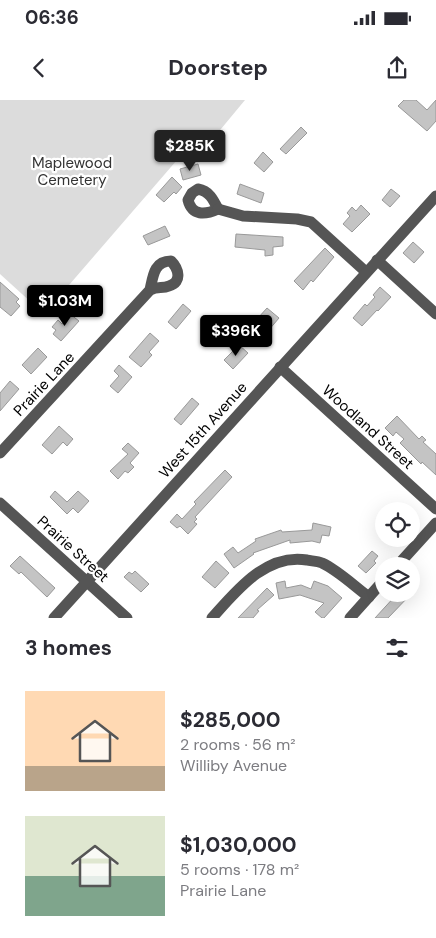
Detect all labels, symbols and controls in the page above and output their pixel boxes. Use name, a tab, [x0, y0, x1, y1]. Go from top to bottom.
text: 06:36	[25, 5, 79, 30]
text: Doorstep	[168, 53, 268, 82]
icon: back	[25, 54, 53, 82]
icon: share	[383, 54, 411, 82]
pin: $285K	[155, 130, 225, 172]
text: $285K	[165, 135, 215, 156]
park label: Maplewood Cemetery	[32, 153, 112, 190]
pin: $1.03M	[24, 284, 106, 327]
text: $1.03M	[38, 290, 92, 311]
pin: $396K	[201, 314, 271, 357]
text: $396K	[211, 320, 261, 341]
street label: Prairie Lane	[9, 348, 79, 420]
street label: West 15th Avenue	[155, 378, 251, 482]
street label: Woodland Street	[318, 380, 418, 474]
map controls	[375, 502, 420, 602]
button: locate	[375, 502, 420, 547]
street label: Prairie Street	[33, 511, 113, 587]
button: layers	[375, 557, 420, 602]
text: 3 homes	[25, 634, 112, 662]
icon: filters	[383, 634, 411, 662]
text: $285,000	[180, 706, 281, 734]
icon: home	[65, 711, 125, 771]
text: 2 rooms · 56 m²	[180, 734, 296, 755]
text: Williby Avenue	[180, 755, 287, 776]
text: $1,030,000	[180, 831, 297, 859]
icon: home	[65, 836, 125, 896]
text: 5 rooms · 178 m²	[180, 859, 299, 880]
text: Prairie Lane	[180, 880, 266, 901]

